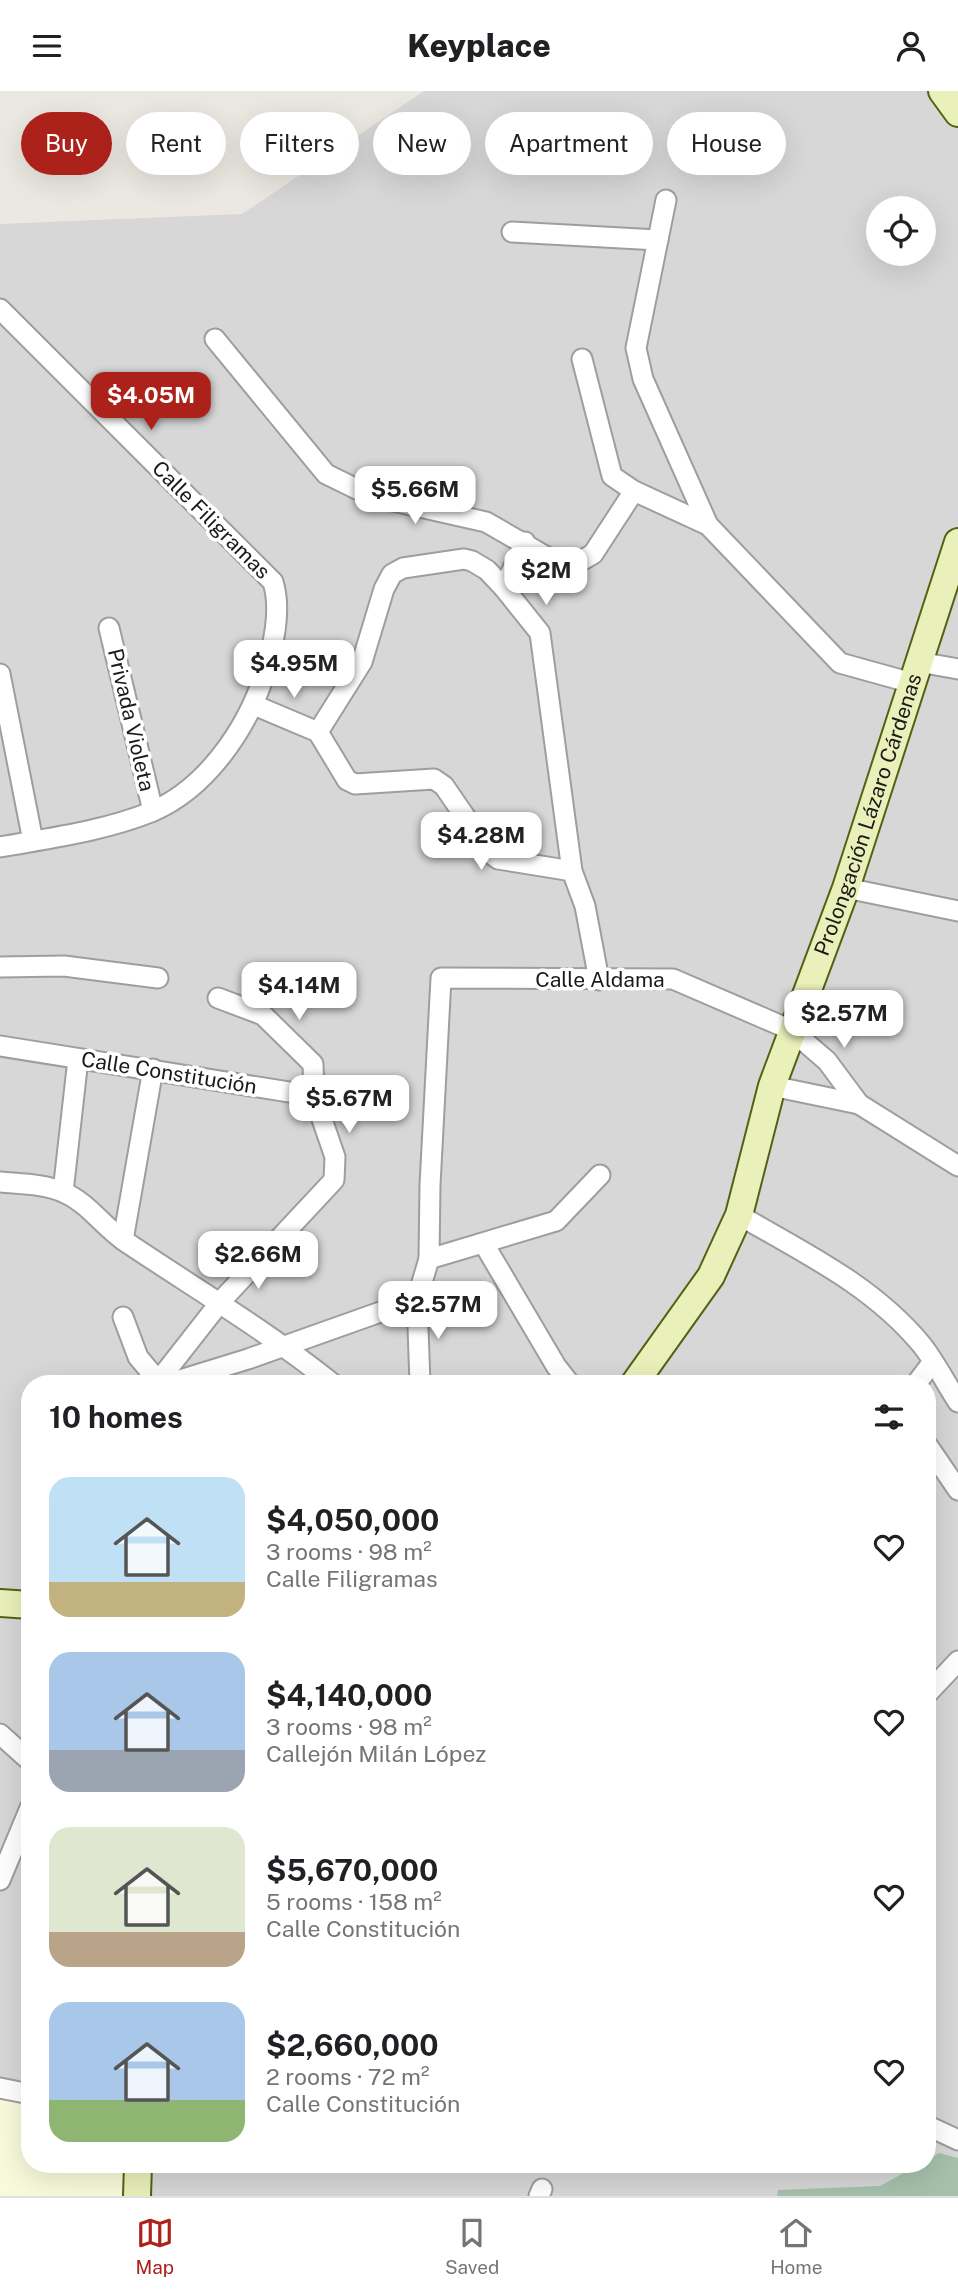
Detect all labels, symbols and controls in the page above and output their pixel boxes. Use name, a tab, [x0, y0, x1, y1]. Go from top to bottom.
icon: menu	[28, 27, 66, 65]
text: Keyplace	[407, 27, 551, 64]
icon: person	[892, 27, 930, 65]
chip: Buy	[21, 112, 112, 175]
chip: Rent	[126, 112, 226, 175]
chip: Filters	[240, 112, 359, 175]
chip: New	[373, 112, 471, 175]
chip: Apartment	[485, 112, 653, 175]
chip: House	[667, 112, 786, 175]
map controls	[866, 196, 936, 266]
button: locate	[866, 196, 936, 266]
pin: $4.05M	[94, 373, 208, 432]
text: $4.05M	[107, 381, 195, 408]
street label: Calle Filigramas	[147, 455, 276, 584]
pin: $5.66M	[358, 467, 472, 526]
text: $5.66M	[371, 475, 459, 502]
pin: $2M	[512, 547, 580, 607]
text: $2M	[520, 556, 572, 583]
pin: $4.95M	[237, 641, 351, 700]
street label: Privada Violeta	[103, 646, 160, 794]
text: $4.95M	[250, 649, 338, 676]
street label: Prolongación Lázaro Cárdenas	[809, 670, 927, 959]
pin: $4.28M	[424, 813, 538, 872]
text: $4.28M	[437, 821, 525, 848]
pin: $4.14M	[242, 963, 356, 1022]
street label: Calle Aldama	[535, 967, 665, 992]
text: $4.14M	[258, 971, 340, 998]
pin: $2.57M	[787, 991, 901, 1050]
text: $2.57M	[800, 999, 888, 1026]
street label: Calle Constitución	[79, 1046, 259, 1099]
pin: $5.67M	[292, 1075, 406, 1135]
text: $5.67M	[305, 1084, 393, 1111]
pin: $2.66M	[201, 1231, 315, 1291]
text: $2.66M	[214, 1240, 302, 1267]
pin: $2.57M	[381, 1281, 495, 1341]
text: $2.57M	[394, 1290, 482, 1317]
icon: filters	[870, 1398, 908, 1436]
text: 10 homes	[49, 1399, 183, 1435]
text: $4,050,000	[266, 1502, 439, 1538]
icon: home	[105, 1505, 189, 1589]
icon: heart	[870, 1528, 908, 1566]
text: 3 rooms · 98 m²	[266, 1538, 432, 1565]
text: Calle Filigramas	[266, 1565, 438, 1592]
text: $4,140,000	[266, 1677, 432, 1713]
icon: home	[105, 1680, 189, 1764]
icon: heart	[870, 1703, 908, 1741]
text: 3 rooms · 98 m²	[266, 1713, 432, 1740]
text: Callejón Milán López	[266, 1740, 486, 1767]
text: $5,670,000	[266, 1852, 438, 1888]
icon: home	[105, 1855, 189, 1939]
icon: heart	[870, 1878, 908, 1916]
text: 5 rooms · 158 m²	[266, 1888, 442, 1915]
text: Calle Constitución	[266, 1915, 460, 1942]
text: $2,660,000	[266, 2027, 439, 2063]
icon: home	[105, 2030, 189, 2114]
icon: heart	[870, 2053, 908, 2091]
text: 2 rooms · 72 m²	[266, 2063, 429, 2090]
text: Calle Constitución	[266, 2090, 460, 2117]
tab: Map	[135, 2214, 174, 2278]
tab: Saved	[445, 2214, 499, 2278]
tab: Home	[770, 2214, 823, 2278]

